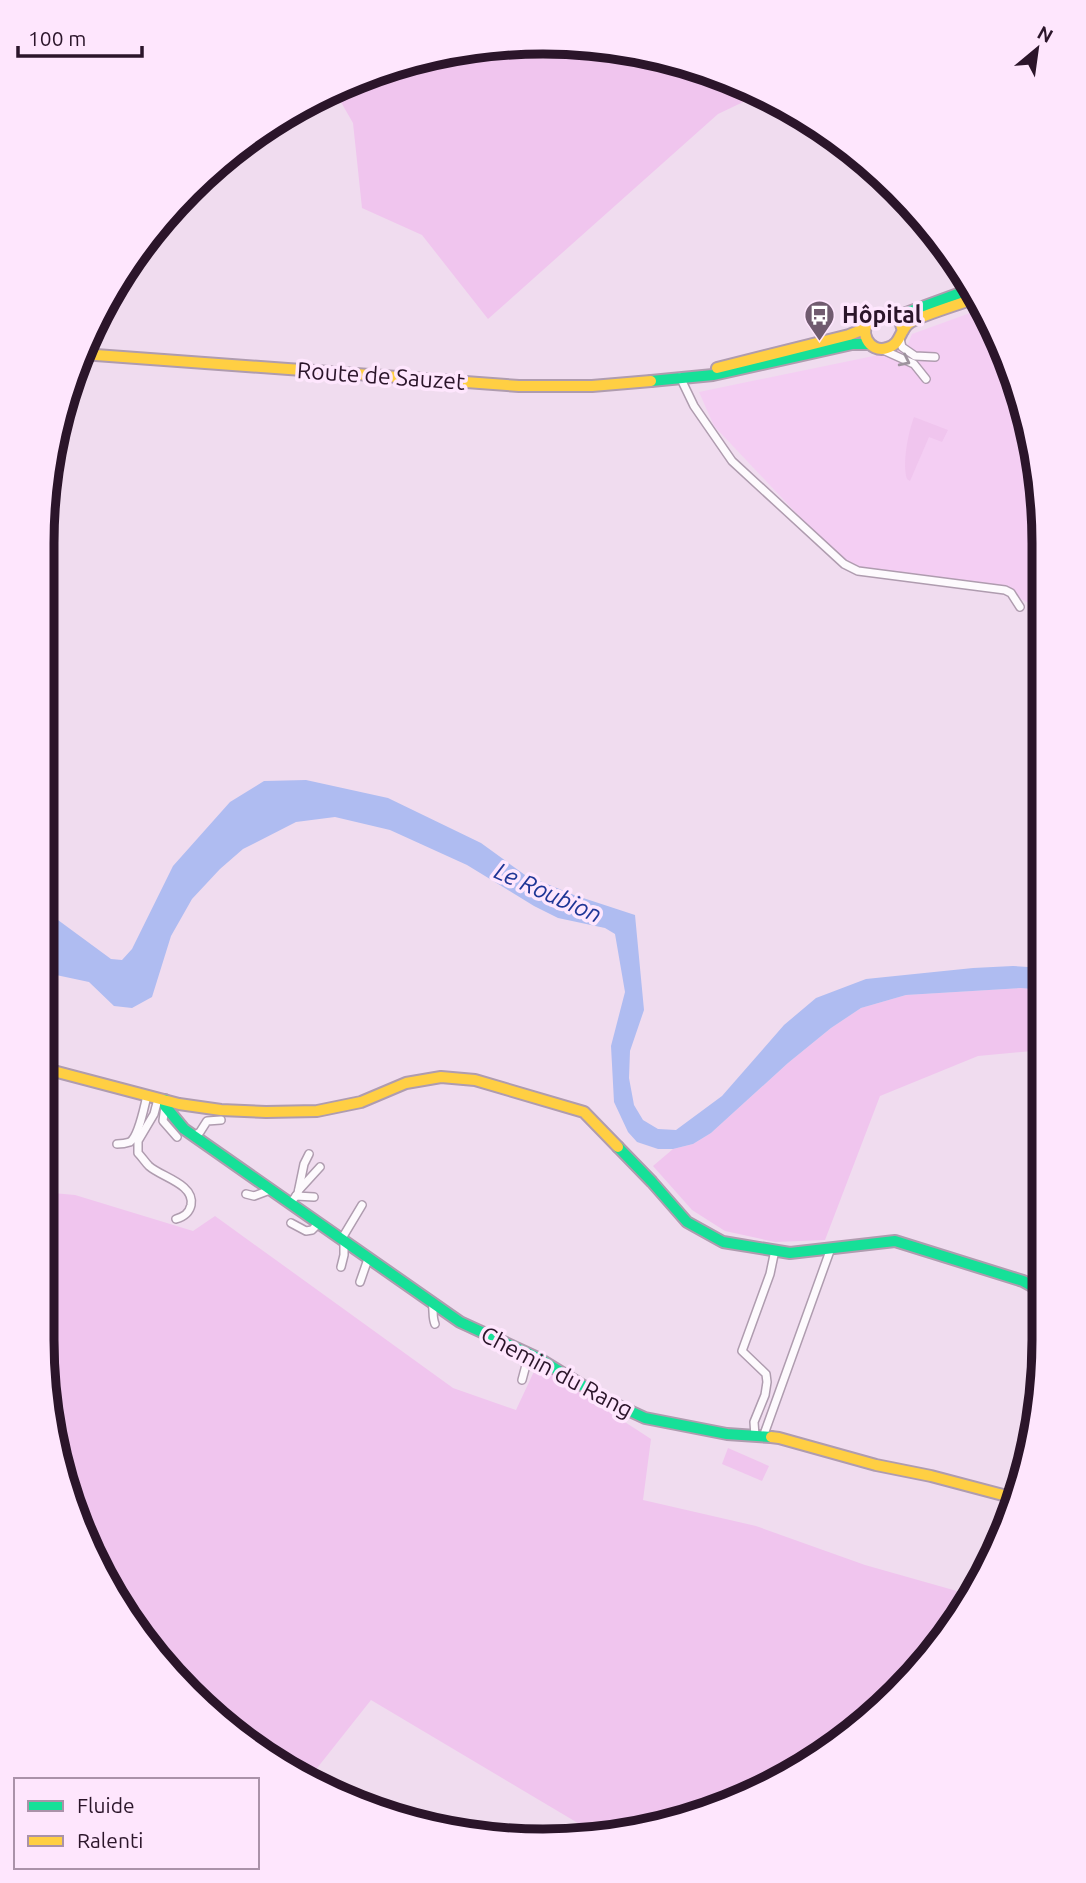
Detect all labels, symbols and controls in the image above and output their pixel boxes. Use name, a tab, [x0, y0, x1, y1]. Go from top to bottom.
scale bar	[18, 14, 142, 58]
north arrow	[1002, 14, 1072, 84]
text: N	[1034, 21, 1057, 47]
text: 100 m	[28, 26, 86, 50]
bus stop icon: Hôpital	[802, 298, 836, 342]
place label: Hôpital	[842, 302, 922, 327]
one-way arrow	[898, 352, 910, 366]
street label: Route de Sauzet	[296, 357, 466, 394]
water label: Le Roubion	[491, 857, 606, 928]
street label: Chemin du Rang	[477, 1321, 637, 1422]
legend	[14, 1778, 259, 1869]
text: Fluide	[77, 1793, 135, 1817]
text: Ralenti	[77, 1828, 143, 1852]

